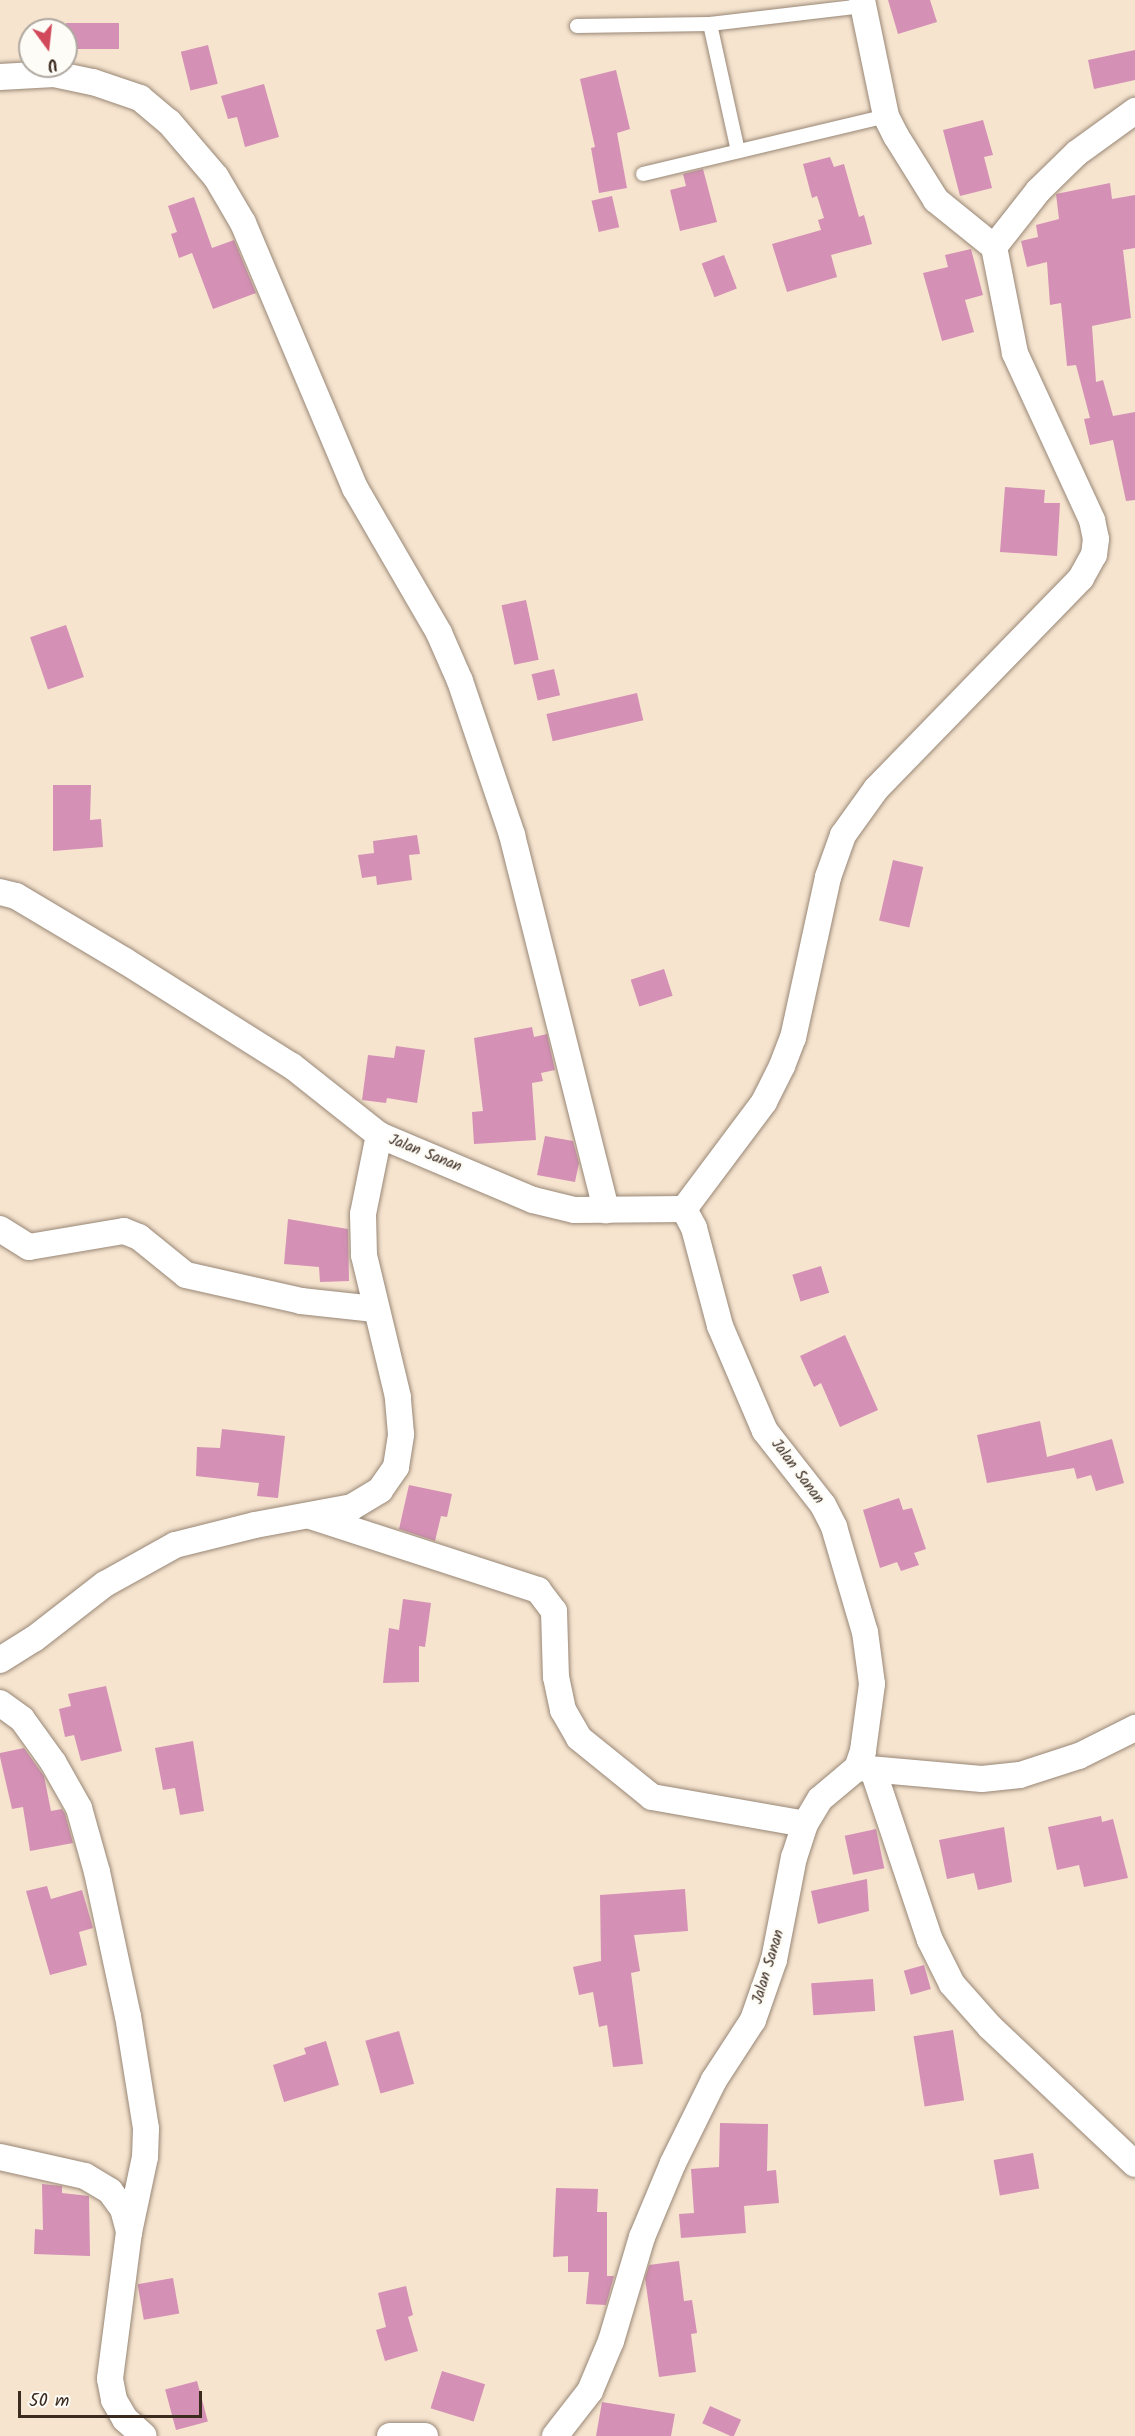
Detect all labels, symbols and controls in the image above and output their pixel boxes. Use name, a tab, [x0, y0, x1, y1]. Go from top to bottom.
north arrow	[18, 18, 78, 78]
text: U	[44, 51, 60, 77]
street label: Jalan Sanan	[386, 1131, 464, 1177]
street label: Jalan Sanan	[767, 1436, 827, 1508]
street label: Jalan Sanan	[749, 1928, 789, 2006]
scale bar	[21, 2379, 206, 2417]
text: 50 m	[29, 2387, 69, 2416]

